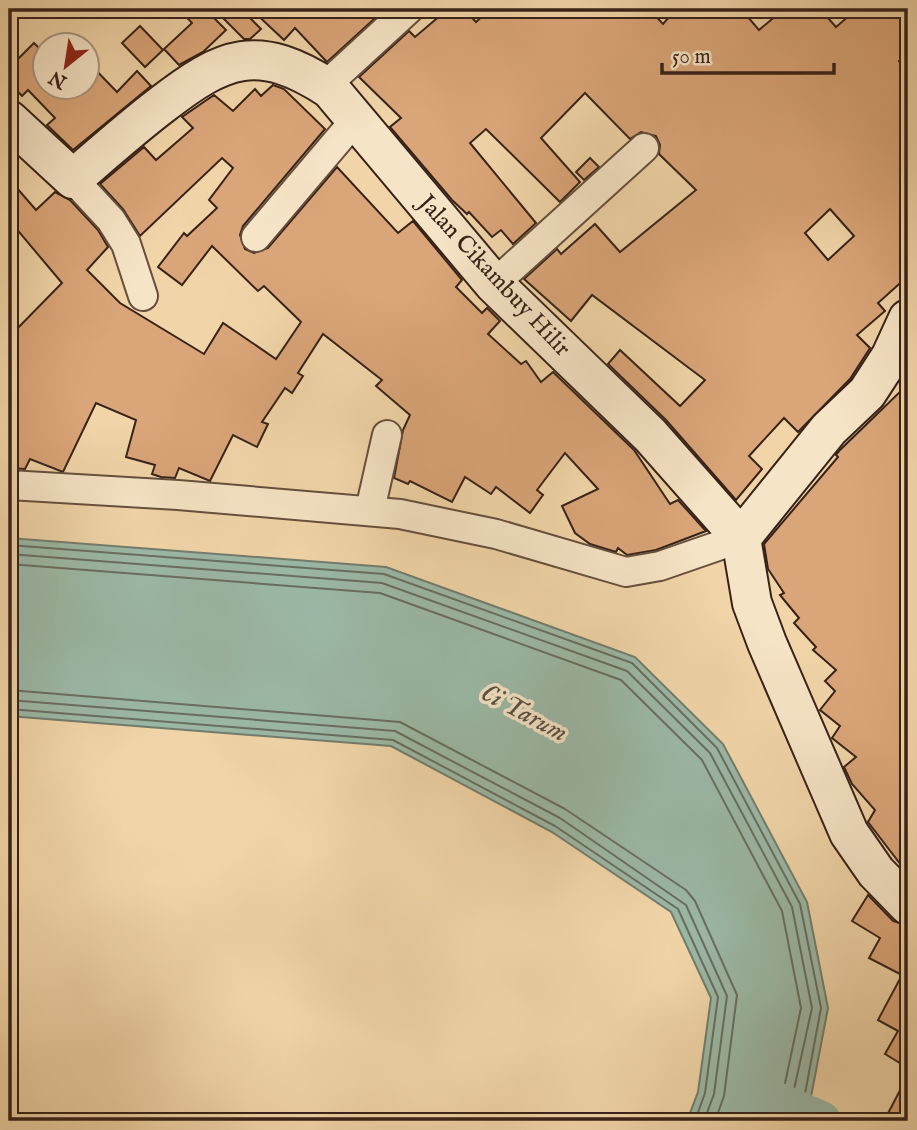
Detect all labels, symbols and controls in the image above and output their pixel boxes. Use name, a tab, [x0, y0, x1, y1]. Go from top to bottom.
north arrow	[32, 32, 102, 102]
scale bar	[662, 32, 833, 76]
text: 50 m	[672, 44, 711, 71]
text: N	[45, 64, 72, 94]
street label: Jalan Cikambuy Hilir	[409, 186, 577, 364]
water label: Ci Tarum	[475, 676, 573, 750]

